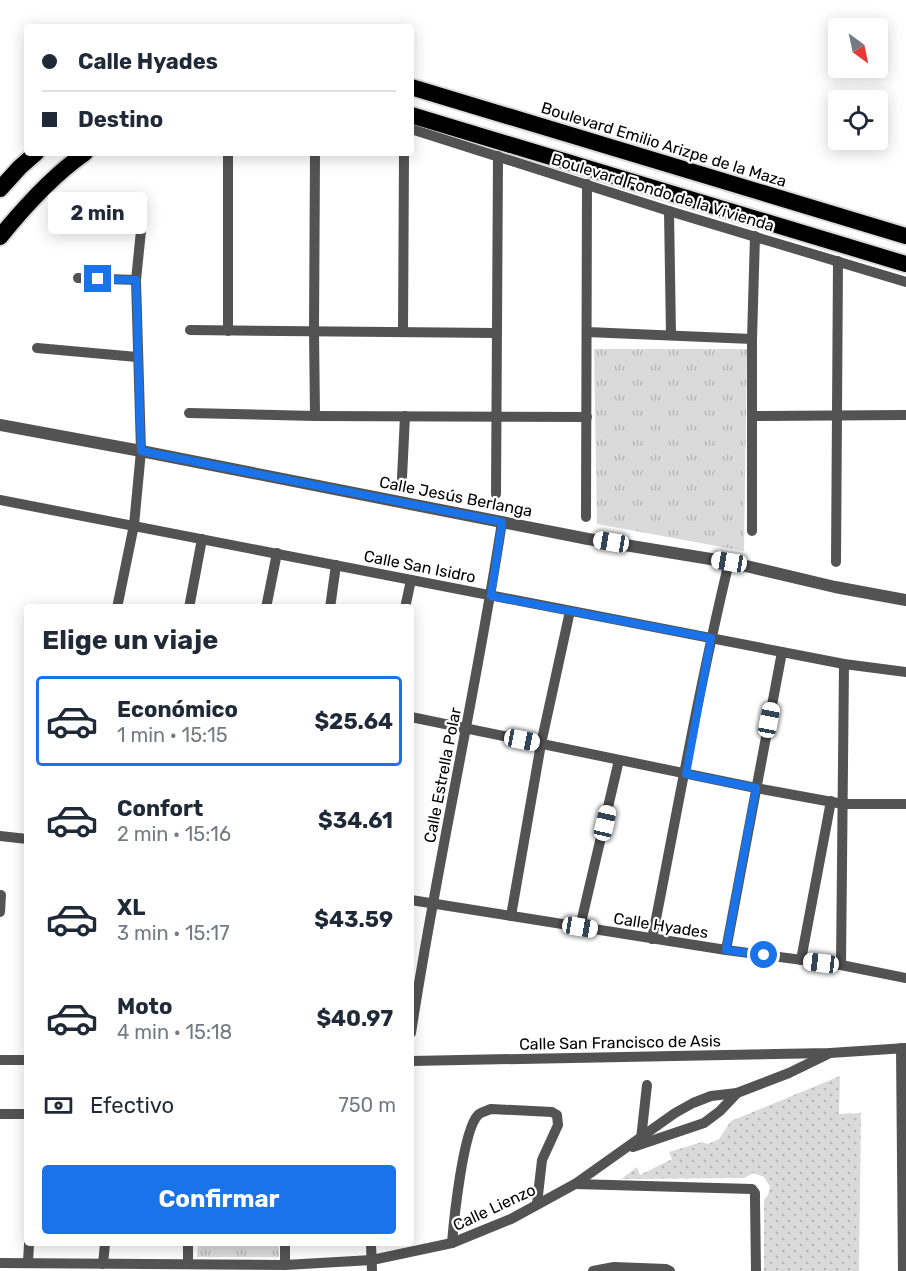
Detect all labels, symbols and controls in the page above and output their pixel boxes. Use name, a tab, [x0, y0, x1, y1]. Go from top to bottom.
north arrow	[828, 18, 888, 78]
map controls	[828, 18, 888, 150]
text: Calle Hyades	[78, 48, 218, 75]
button: locate	[828, 90, 888, 150]
street label: Boulevard Emilio Arizpe de la Maza	[539, 98, 789, 191]
text: Destino	[78, 106, 163, 133]
street label: Boulevard Fondo de la Vivienda	[549, 149, 777, 235]
callout: 2 min	[48, 192, 148, 234]
text: 2 min	[70, 201, 125, 225]
route end	[84, 265, 111, 292]
street label: Calle Jesús Berlanga	[378, 472, 534, 521]
car	[592, 530, 630, 554]
street label: Calle San Isidro	[362, 546, 477, 587]
car	[710, 550, 748, 574]
text: Elige un viaje	[42, 624, 218, 656]
icon: car	[45, 694, 99, 748]
text: Económico	[117, 696, 238, 723]
car	[757, 701, 781, 739]
street label: Calle Estrella Polar	[420, 706, 465, 845]
text: $25.64	[314, 708, 393, 735]
text: 1 min · 15:15	[117, 723, 228, 747]
car	[503, 728, 541, 752]
icon: car	[45, 793, 99, 847]
text: Confort	[117, 795, 203, 822]
car	[592, 803, 618, 843]
text: $34.61	[318, 807, 393, 834]
text: 2 min · 15:16	[117, 822, 231, 846]
icon: car	[45, 892, 99, 946]
text: XL	[117, 894, 145, 921]
text: $43.59	[314, 906, 393, 933]
street label: Calle Hyades	[612, 909, 710, 942]
car	[561, 915, 599, 939]
text: 3 min · 15:17	[117, 921, 229, 945]
route start	[750, 941, 777, 968]
car	[802, 952, 840, 974]
icon: car	[45, 991, 99, 1045]
text: Moto	[117, 993, 172, 1020]
text: $40.97	[316, 1005, 393, 1032]
text: 4 min · 15:18	[117, 1020, 232, 1044]
street label: Calle San Francisco de Asis	[519, 1031, 721, 1054]
icon: cash	[42, 1089, 75, 1122]
text: Efectivo	[90, 1092, 174, 1119]
text: 750 m	[338, 1093, 396, 1117]
button: Confirmar	[42, 1165, 396, 1234]
street label: Calle Lienzo	[450, 1180, 539, 1235]

